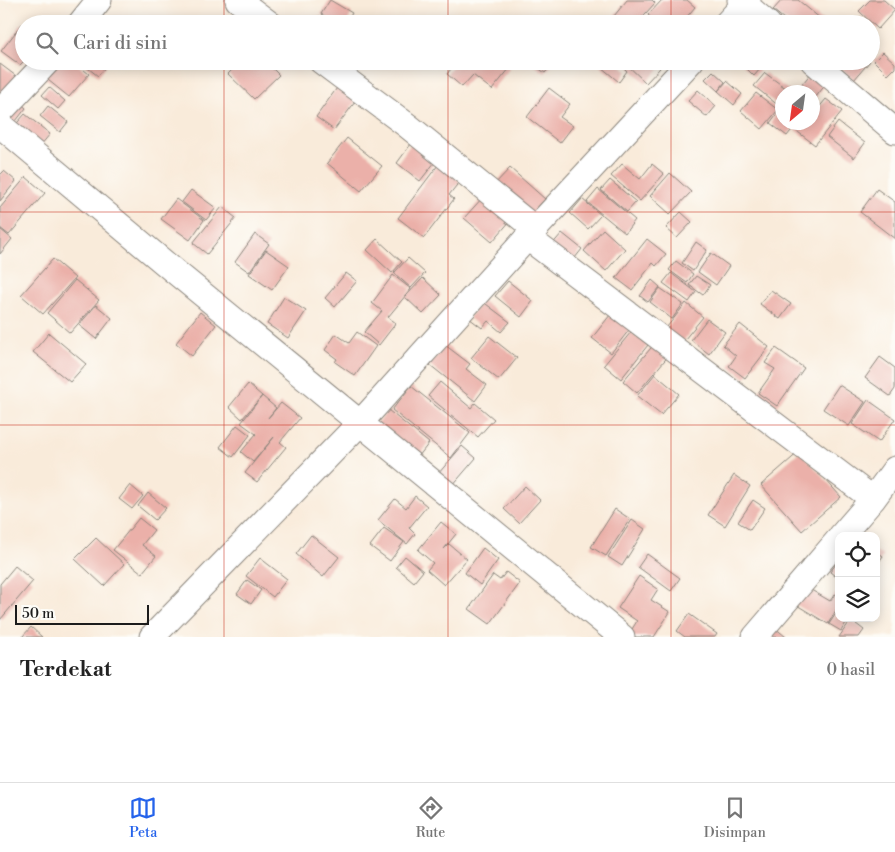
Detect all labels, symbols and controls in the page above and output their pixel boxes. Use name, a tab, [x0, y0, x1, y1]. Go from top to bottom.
search box	[15, 15, 880, 70]
icon: search	[33, 29, 61, 57]
text: Cari di sini	[73, 31, 168, 55]
north arrow	[775, 85, 820, 130]
map controls	[835, 532, 880, 622]
button: locate	[835, 532, 880, 577]
button: layers	[835, 577, 880, 622]
scale bar	[15, 602, 149, 625]
text: 50 m	[22, 605, 54, 623]
text: Terdekat	[20, 657, 111, 683]
text: 0 hasil	[826, 660, 875, 680]
tab: Peta	[129, 794, 157, 842]
tab: Rute	[416, 794, 445, 842]
tab: Disimpan	[704, 794, 766, 842]

